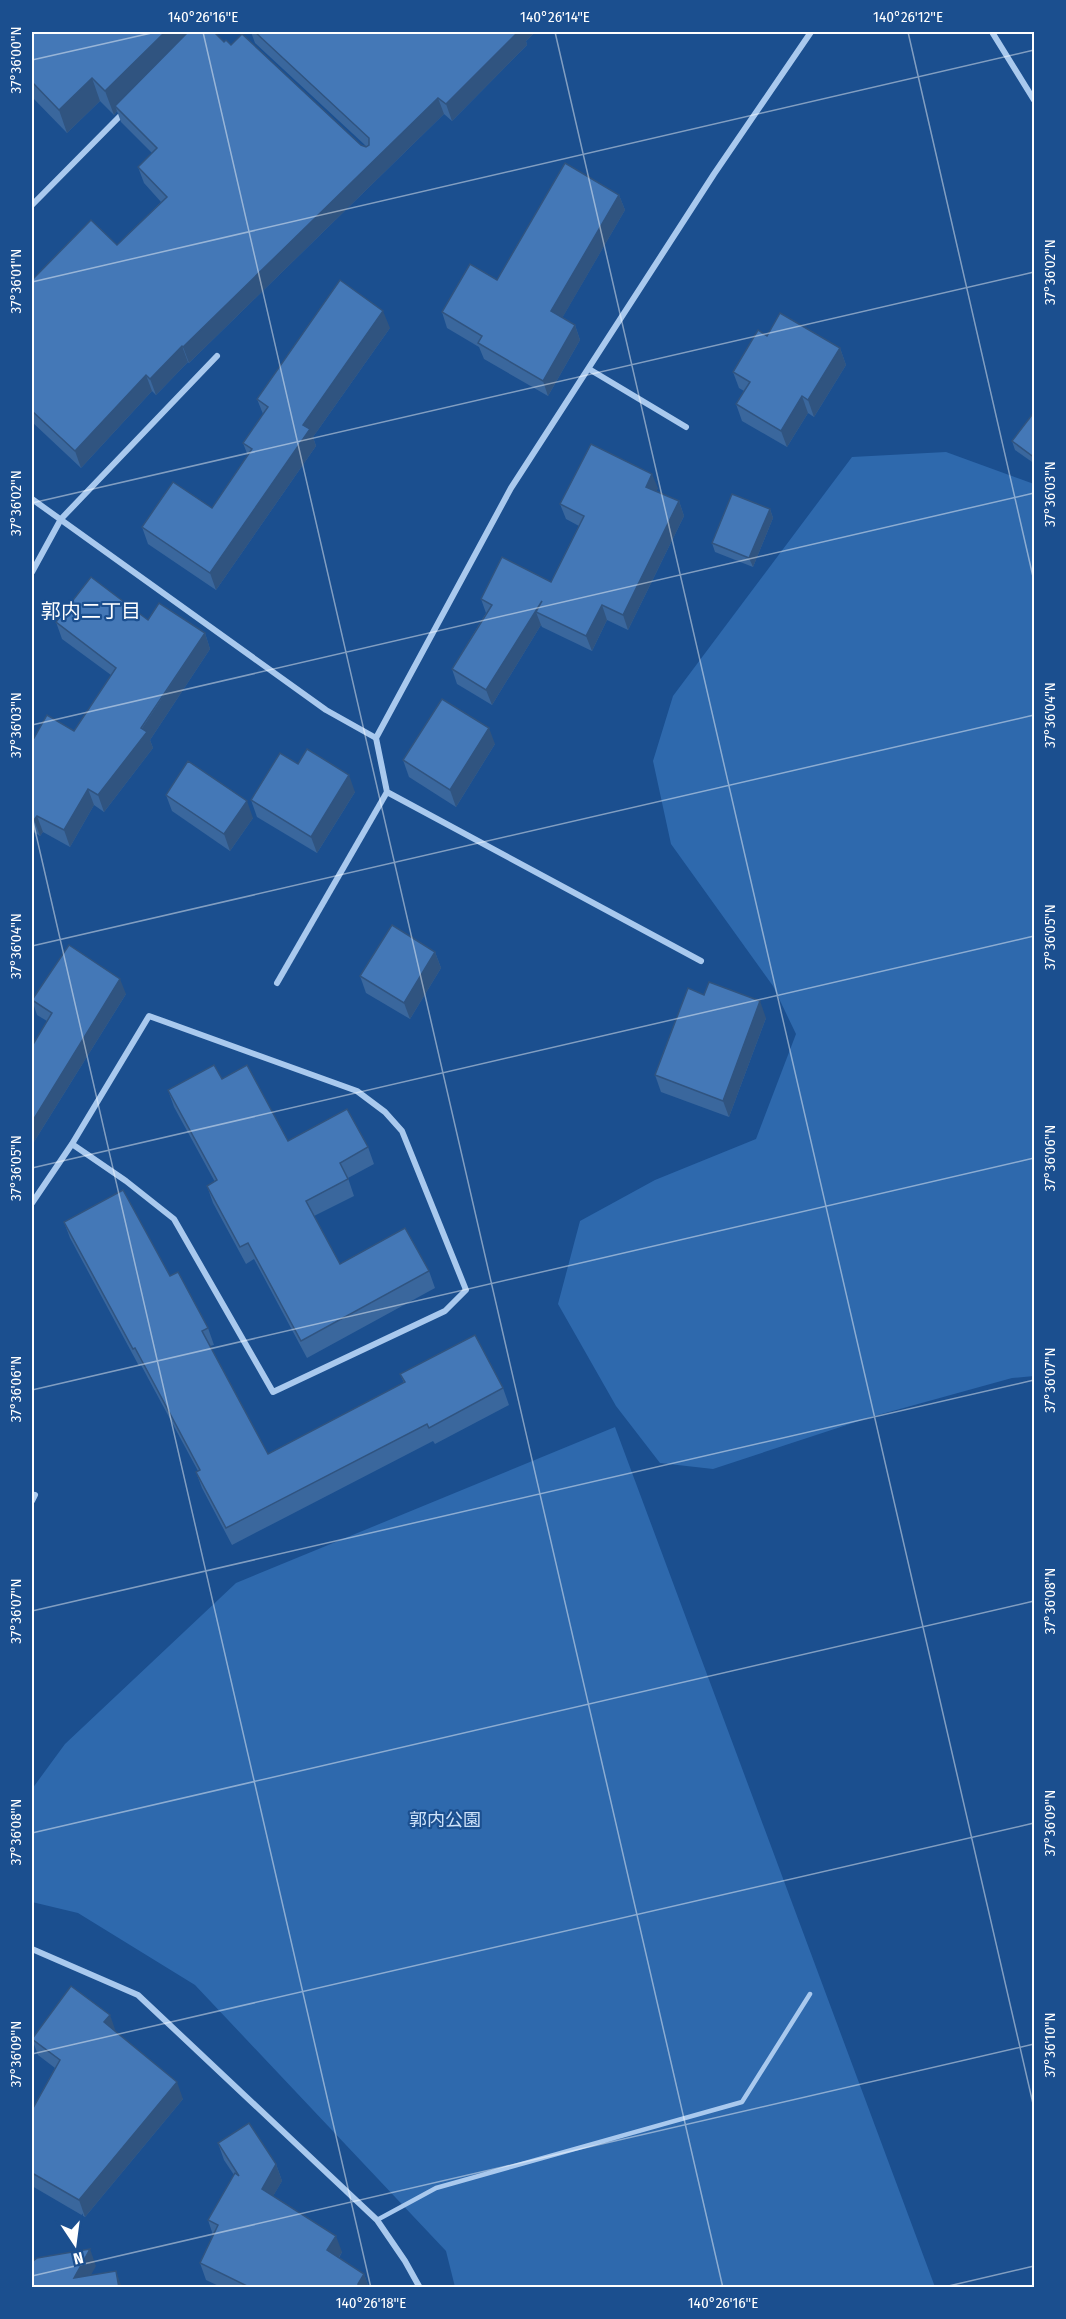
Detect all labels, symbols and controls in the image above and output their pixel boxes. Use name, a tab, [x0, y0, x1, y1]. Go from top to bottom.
text: 140°26'16"E	[168, 8, 238, 26]
text: 140°26'14"E	[520, 8, 590, 26]
text: 140°26'12"E	[873, 8, 943, 26]
text: 37°36'00"N	[7, 27, 25, 94]
text: 37°36'02"N	[1041, 239, 1059, 305]
text: 37°36'01"N	[7, 249, 25, 313]
text: 37°36'03"N	[1041, 461, 1059, 527]
text: 37°36'02"N	[7, 470, 25, 536]
district label: 郭内二丁目	[41, 599, 141, 623]
text: 37°36'04"N	[1041, 682, 1059, 748]
text: 37°36'03"N	[7, 692, 25, 758]
text: 37°36'05"N	[1041, 904, 1059, 970]
text: 37°36'04"N	[7, 913, 25, 979]
text: 37°36'06"N	[1041, 1125, 1059, 1191]
text: 37°36'05"N	[7, 1135, 25, 1201]
text: 37°36'07"N	[1041, 1347, 1059, 1413]
text: 37°36'06"N	[7, 1356, 25, 1422]
text: 37°36'08"N	[1041, 1568, 1059, 1634]
text: 37°36'07"N	[7, 1578, 25, 1644]
text: 37°36'09"N	[1041, 1790, 1059, 1856]
text: 37°36'08"N	[7, 1799, 25, 1865]
park label: 郭内公園	[409, 1809, 481, 1831]
text: 37°36'10"N	[1041, 2012, 1059, 2078]
text: 37°36'09"N	[7, 2021, 25, 2087]
north arrow	[45, 2214, 105, 2274]
text: N	[71, 2248, 85, 2268]
text: 140°26'18"E	[336, 2294, 406, 2312]
text: 140°26'16"E	[688, 2294, 758, 2312]

